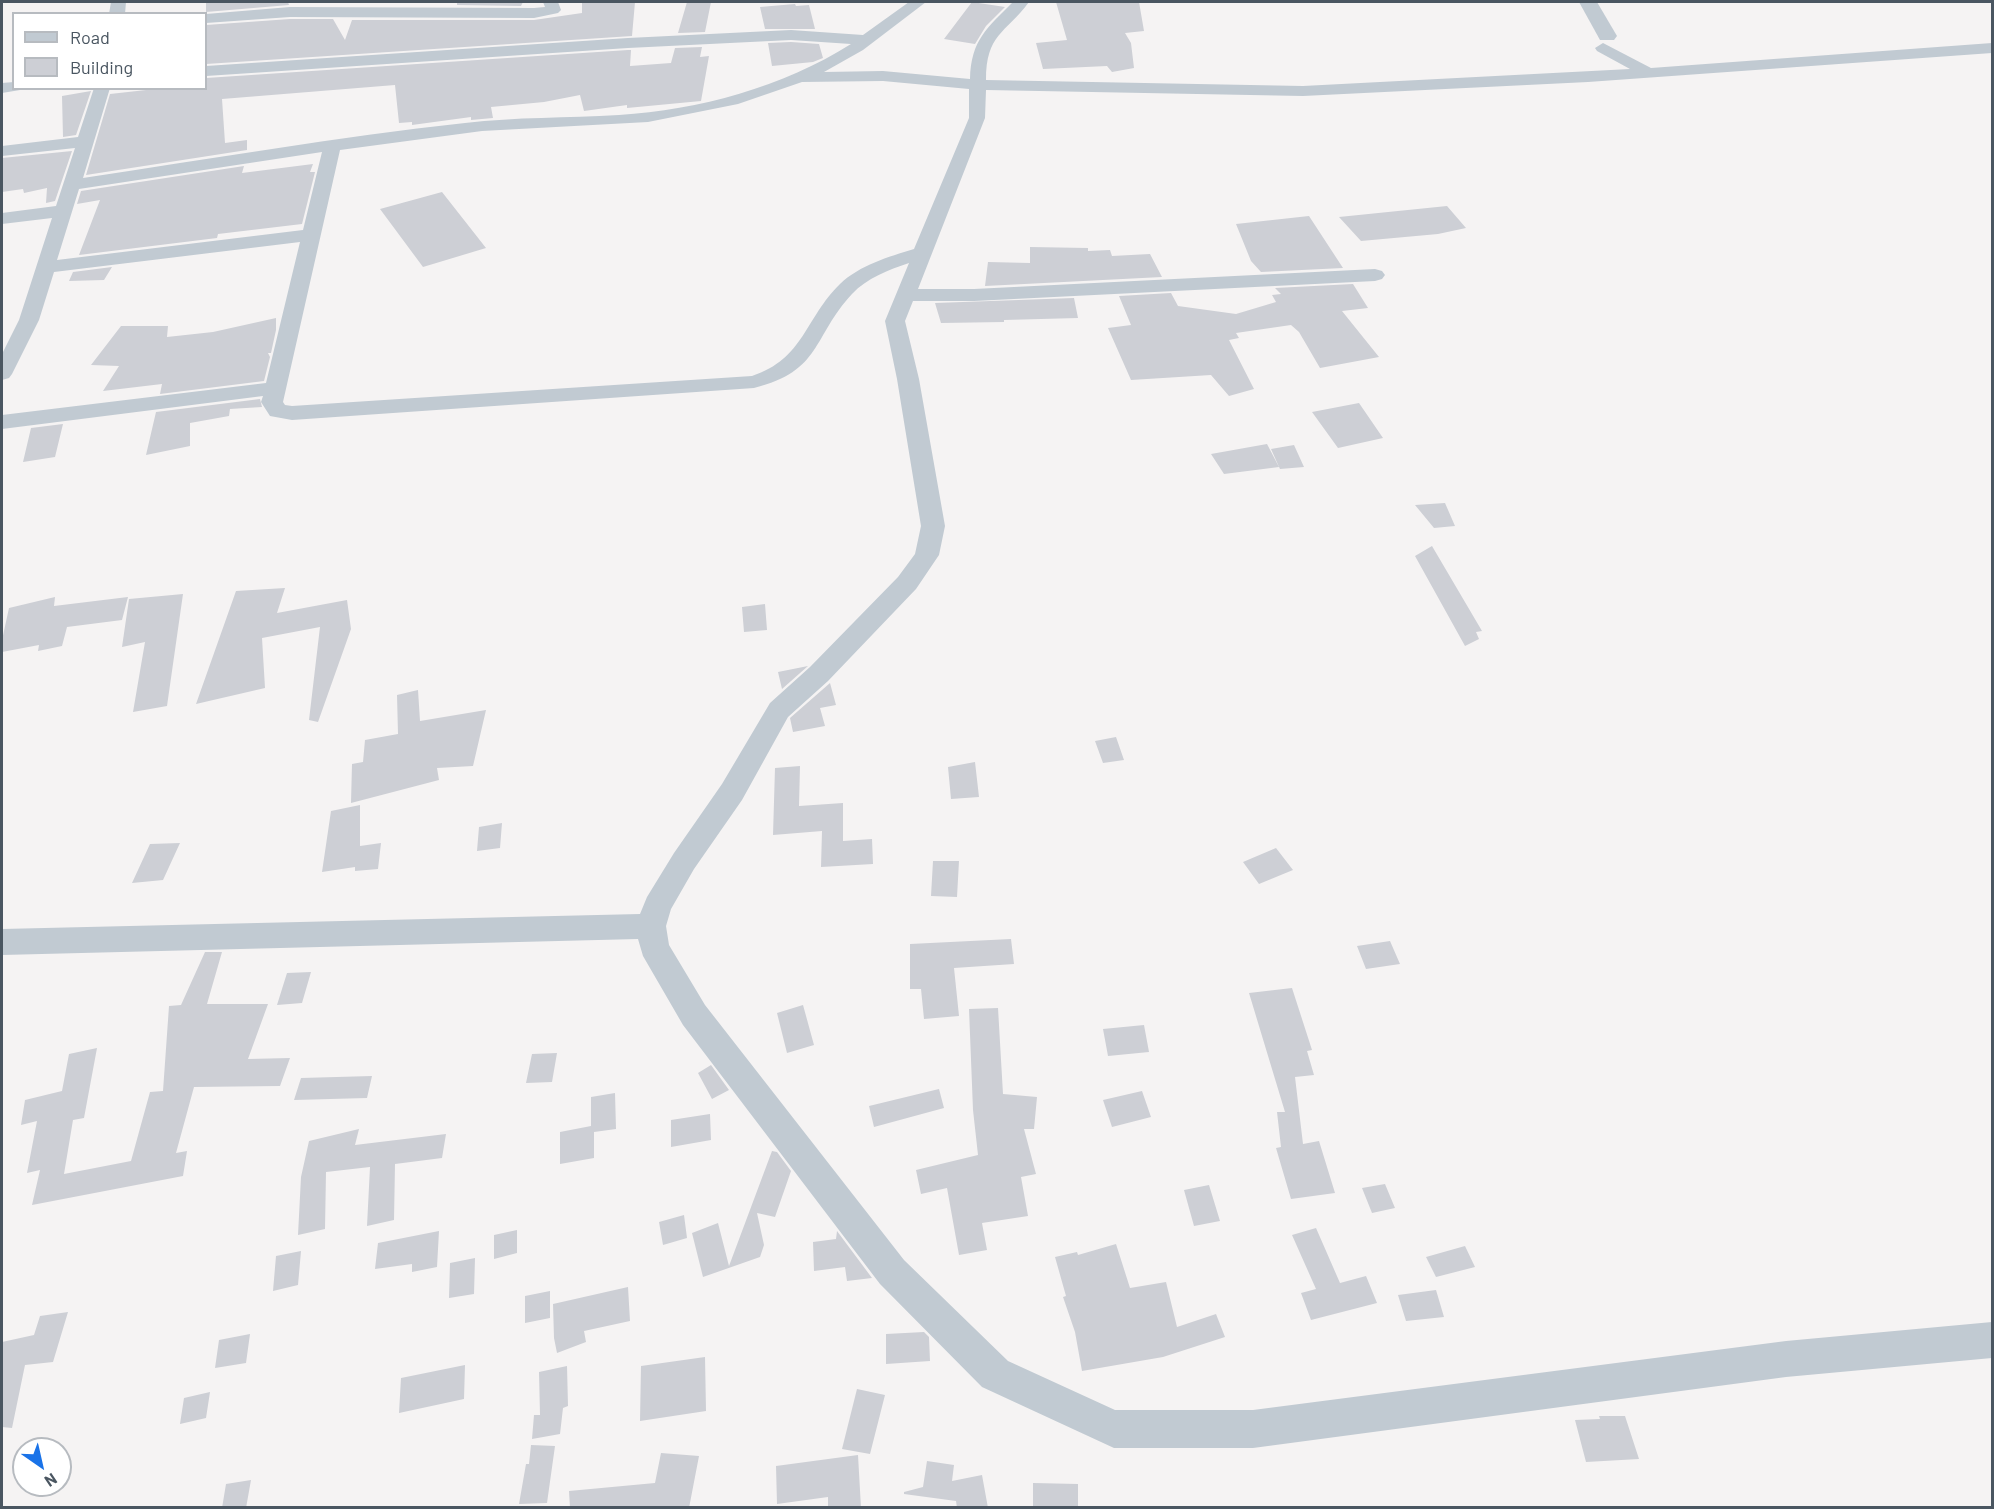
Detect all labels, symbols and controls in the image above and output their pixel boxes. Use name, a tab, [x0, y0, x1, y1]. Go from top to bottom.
legend	[12, 12, 207, 90]
text: Road	[70, 26, 110, 48]
text: Building	[70, 56, 133, 78]
north arrow	[12, 1437, 72, 1497]
text: N	[42, 1470, 61, 1492]

